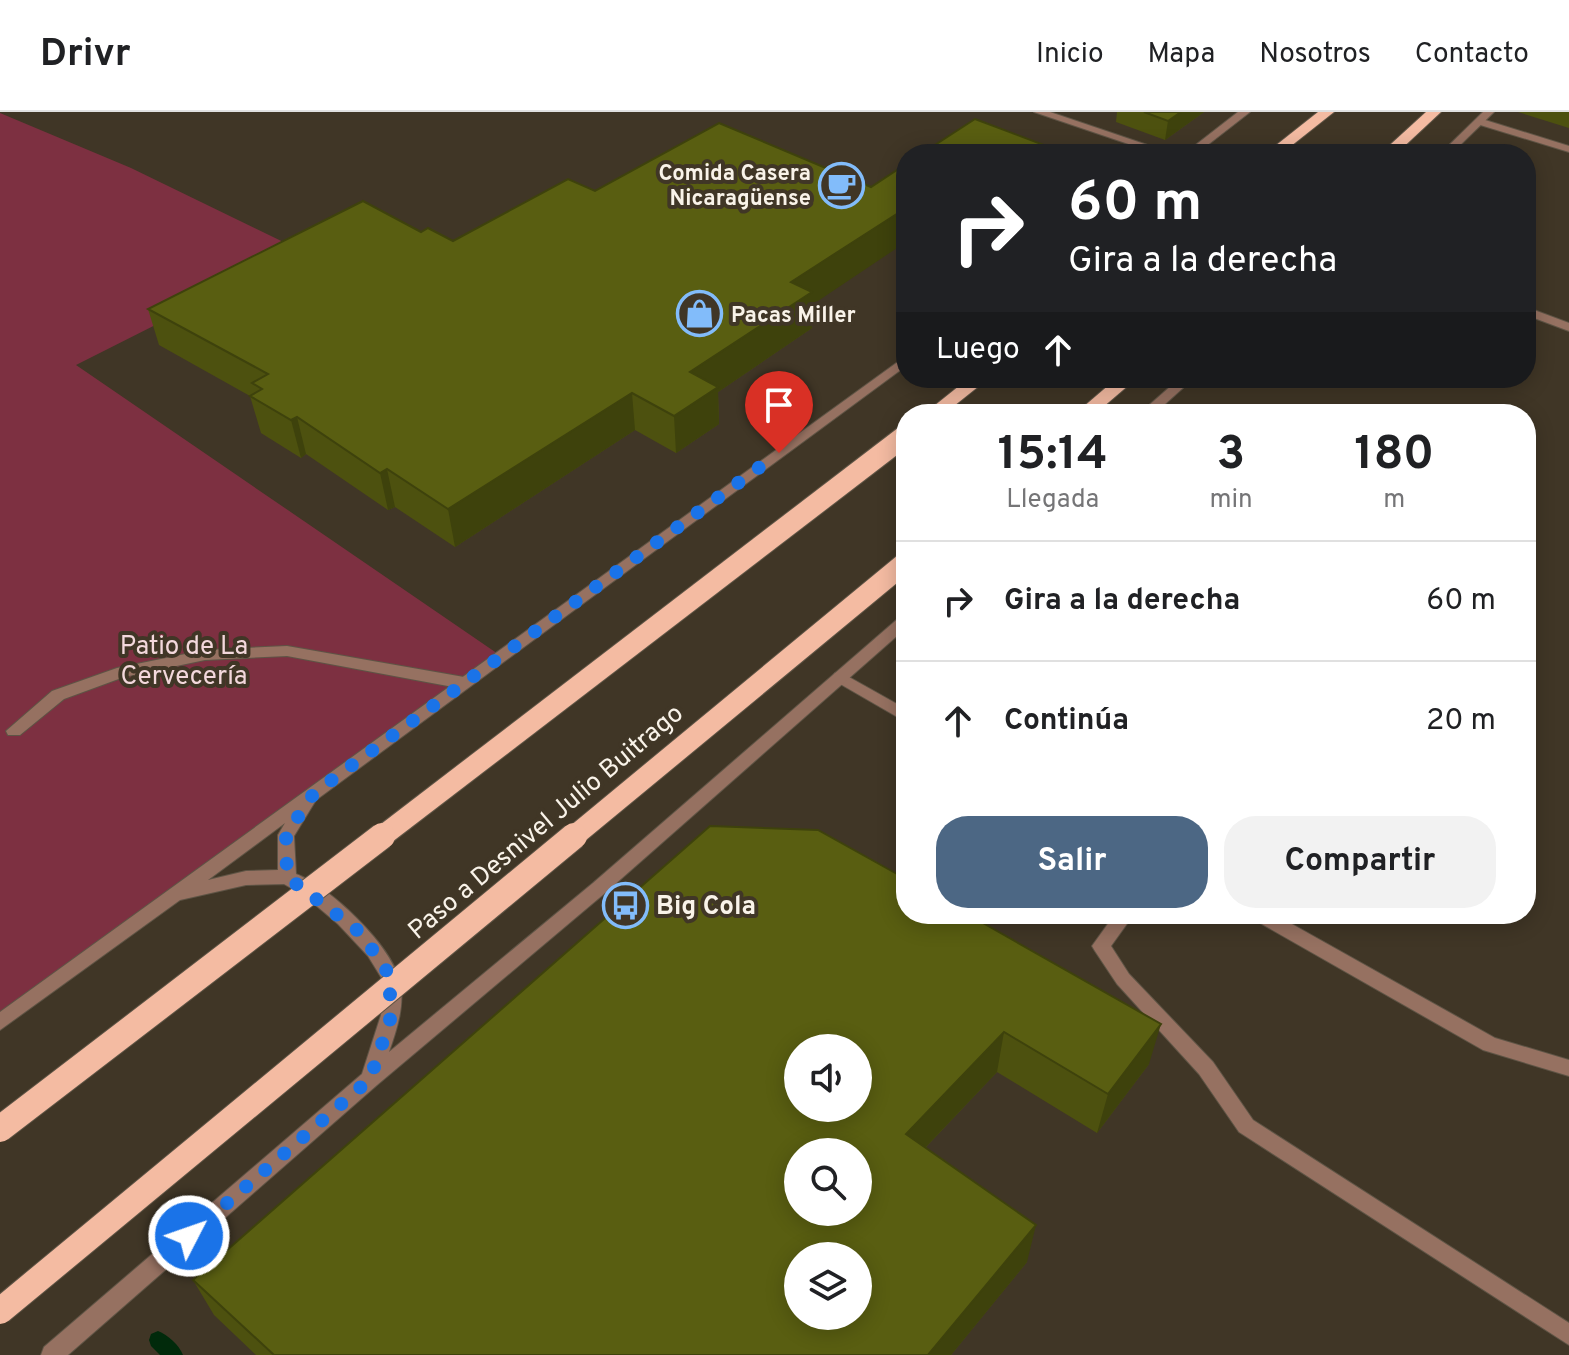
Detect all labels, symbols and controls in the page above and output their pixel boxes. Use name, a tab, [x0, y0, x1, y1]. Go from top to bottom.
text: Drivr	[40, 31, 131, 80]
text: Inicio	[1036, 37, 1104, 73]
text: Mapa	[1148, 37, 1215, 73]
text: Nosotros	[1259, 37, 1371, 73]
text: Contacto	[1415, 37, 1529, 73]
place label: Comida Casera Nicaragüense	[658, 161, 811, 213]
cafe icon: Comida Casera Nicaragüense	[818, 161, 866, 209]
text: 60 m	[1068, 170, 1202, 240]
icon: right	[936, 176, 1040, 280]
text: Gira a la derecha	[1068, 239, 1337, 285]
shop icon: Pacas Miller	[676, 290, 724, 338]
place label: Pacas Miller	[731, 303, 856, 330]
icon: ahead	[1036, 328, 1080, 372]
text: Luego	[936, 332, 1020, 369]
pin	[745, 371, 813, 453]
icon: arrive	[757, 383, 801, 427]
text: 15:14	[998, 426, 1108, 486]
text: 3	[1217, 426, 1245, 486]
text: 180	[1354, 426, 1434, 486]
text: Llegada	[1006, 484, 1099, 517]
text: min	[1209, 484, 1253, 517]
text: m	[1383, 484, 1405, 517]
icon: right	[936, 579, 980, 623]
text: Gira a la derecha	[1004, 583, 1240, 620]
text: 60 m	[1426, 583, 1496, 620]
park label: Patio de La Cervecería	[120, 631, 248, 694]
street label: Paso a Desnivel Julio Buitrago	[402, 698, 691, 948]
icon: ahead	[936, 699, 980, 743]
text: Continúa	[1004, 703, 1129, 740]
text: 20 m	[1426, 703, 1496, 740]
button: Salir	[936, 816, 1208, 908]
button: Compartir	[1224, 816, 1496, 908]
bus stop icon: Big Cola	[601, 881, 649, 929]
place label: Big Cola	[656, 891, 756, 924]
map controls	[784, 1034, 872, 1330]
button: sound	[784, 1034, 872, 1122]
button: search	[784, 1138, 872, 1226]
position arrow	[147, 1194, 231, 1278]
button: layers	[784, 1242, 872, 1330]

